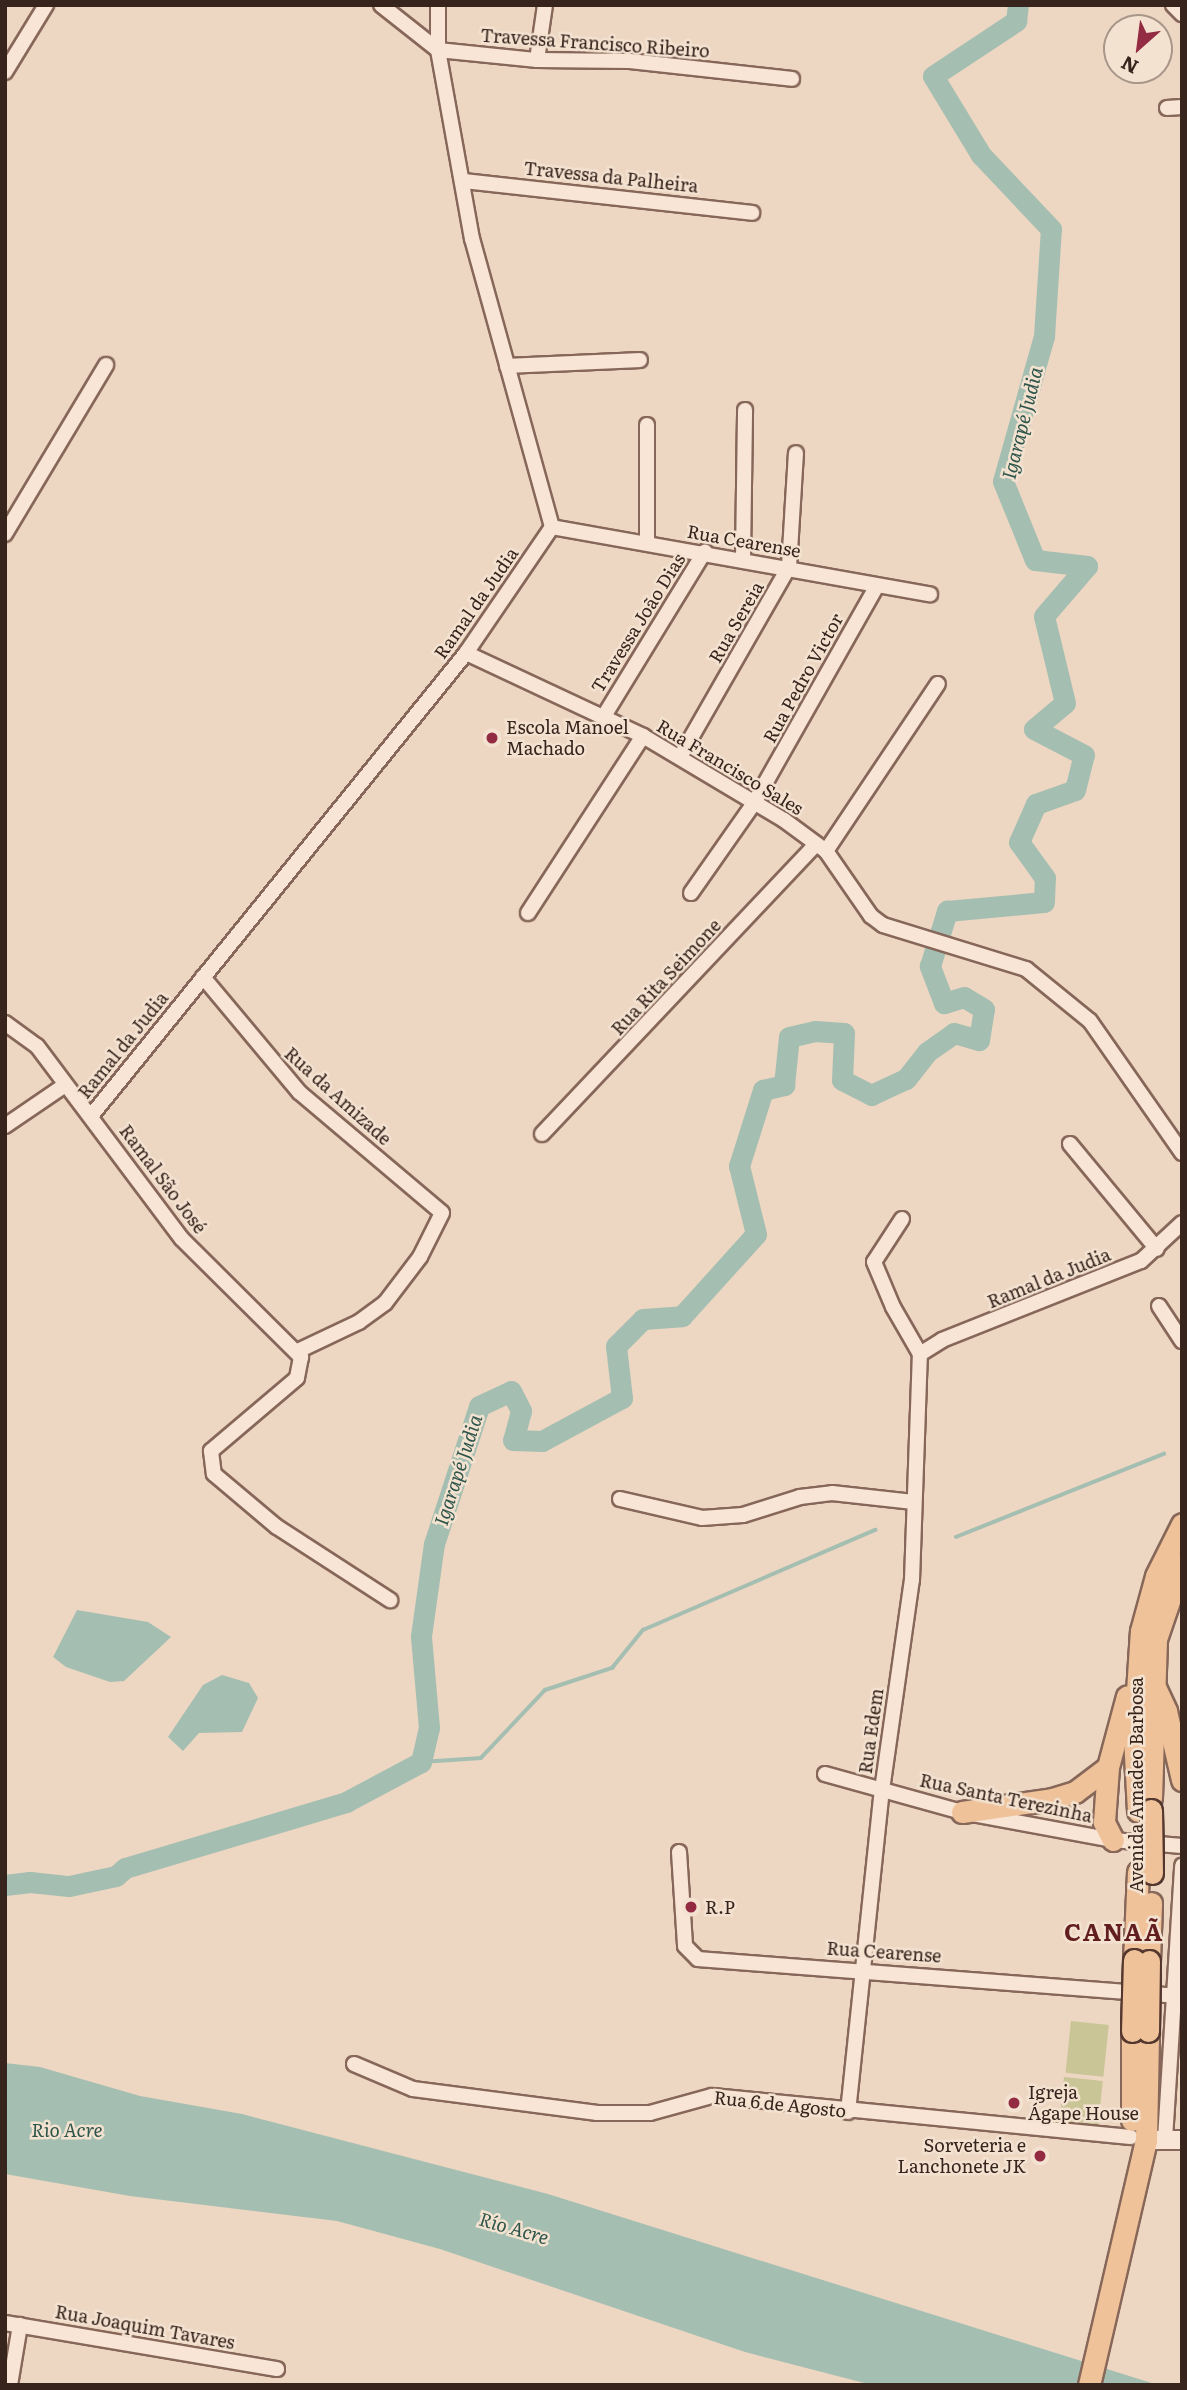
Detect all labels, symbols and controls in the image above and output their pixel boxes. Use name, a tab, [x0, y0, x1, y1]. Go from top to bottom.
north arrow	[1103, 14, 1173, 84]
street label: Travessa Francisco Ribeiro	[480, 24, 710, 62]
text: N	[1115, 50, 1143, 82]
street label: Travessa da Palheira	[523, 157, 699, 197]
water label: Igarapé Judia	[997, 364, 1047, 482]
street label: Rua Cearense	[685, 520, 803, 562]
street label: Ramal da Judia	[430, 543, 522, 663]
street label: Travessa João Dias	[586, 549, 690, 697]
street label: Rua Sereia	[704, 578, 768, 666]
street label: Rua Pedro Victor	[758, 610, 848, 746]
street label: Rua Francisco Sales	[653, 715, 807, 819]
place label: Escola Manoel Machado	[506, 717, 629, 760]
marker: Escola Manoel Machado	[484, 730, 500, 746]
street label: Rua Rita Seimone	[607, 914, 725, 1040]
street label: Ramal da Judia	[73, 987, 173, 1103]
street label: Rua da Amizade	[280, 1042, 396, 1150]
street label: Ramal São José	[115, 1120, 211, 1238]
street label: Ramal da Judia	[984, 1243, 1114, 1313]
water label: Igarapé Judia	[429, 1412, 487, 1528]
street label: Avenida Amadeo Barbosa	[1125, 1677, 1147, 1893]
street label: Rua Edem	[854, 1687, 888, 1775]
street label: Rua Santa Terezinha	[918, 1769, 1094, 1827]
place label: R.P	[705, 1896, 735, 1918]
marker: R.P	[683, 1899, 699, 1915]
district label: CANAÃ	[1065, 1917, 1163, 1945]
street label: Rua Cearense	[826, 1937, 942, 1967]
place label: Igreja Ágape House	[1028, 2082, 1139, 2124]
street label: Rua 6 de Agosto	[713, 2086, 847, 2122]
marker: Igreja Ágape House	[1006, 2095, 1022, 2111]
water label: Rio Acre	[31, 2119, 103, 2141]
place label: Sorveteria e Lanchonete JK	[898, 2135, 1026, 2178]
marker: Sorveteria e Lanchonete JK	[1032, 2148, 1048, 2164]
water label: Río Acre	[477, 2207, 551, 2249]
street label: Rua Joaquim Tavares	[54, 2301, 236, 2353]

